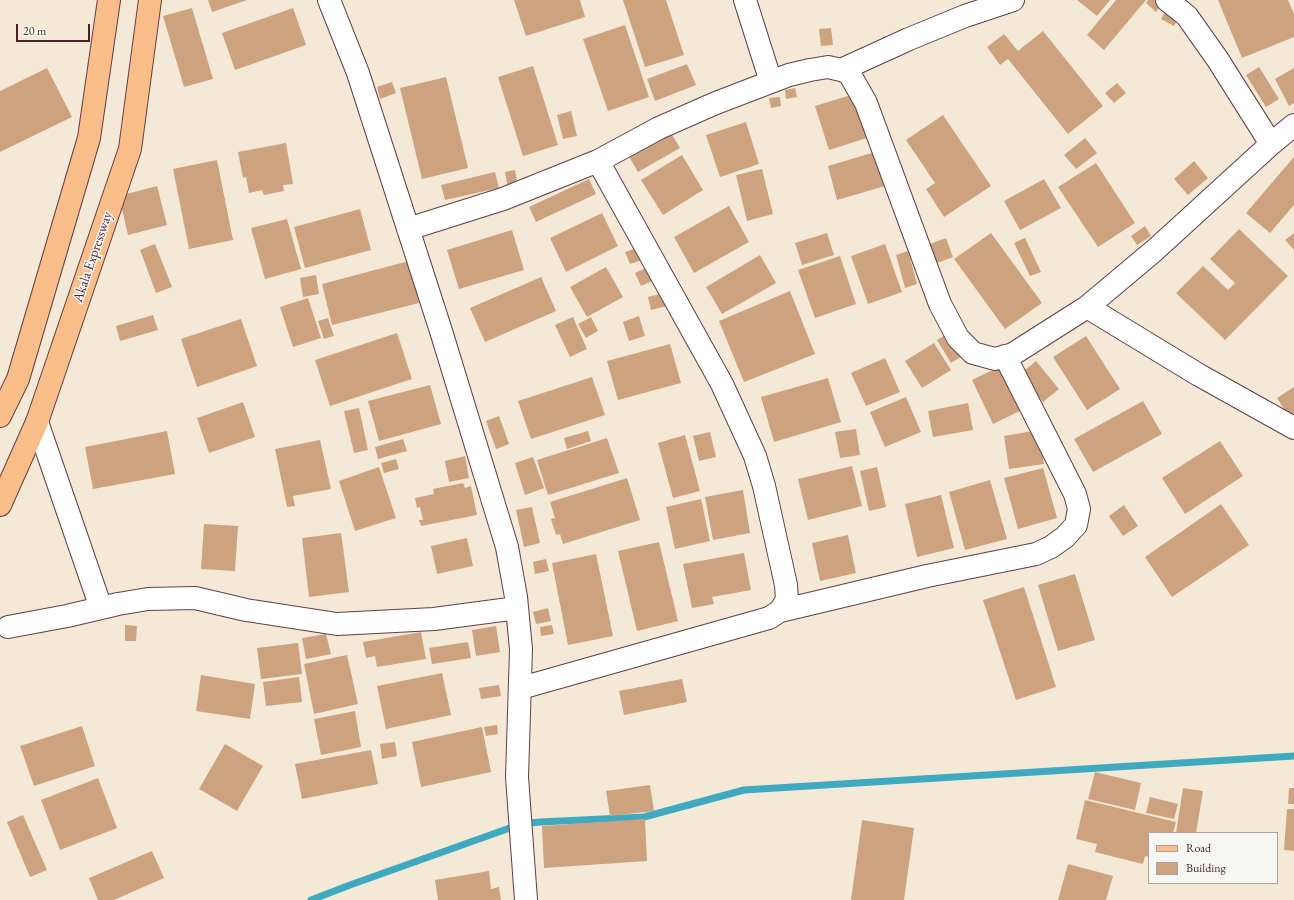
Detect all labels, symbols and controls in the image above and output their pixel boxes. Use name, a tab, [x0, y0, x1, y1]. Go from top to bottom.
scale bar	[18, 16, 92, 42]
text: 20 m	[23, 23, 46, 39]
street label: Akala Expressway	[70, 209, 116, 305]
legend	[1148, 832, 1278, 884]
text: Road	[1186, 840, 1211, 856]
text: Building	[1186, 860, 1226, 876]

